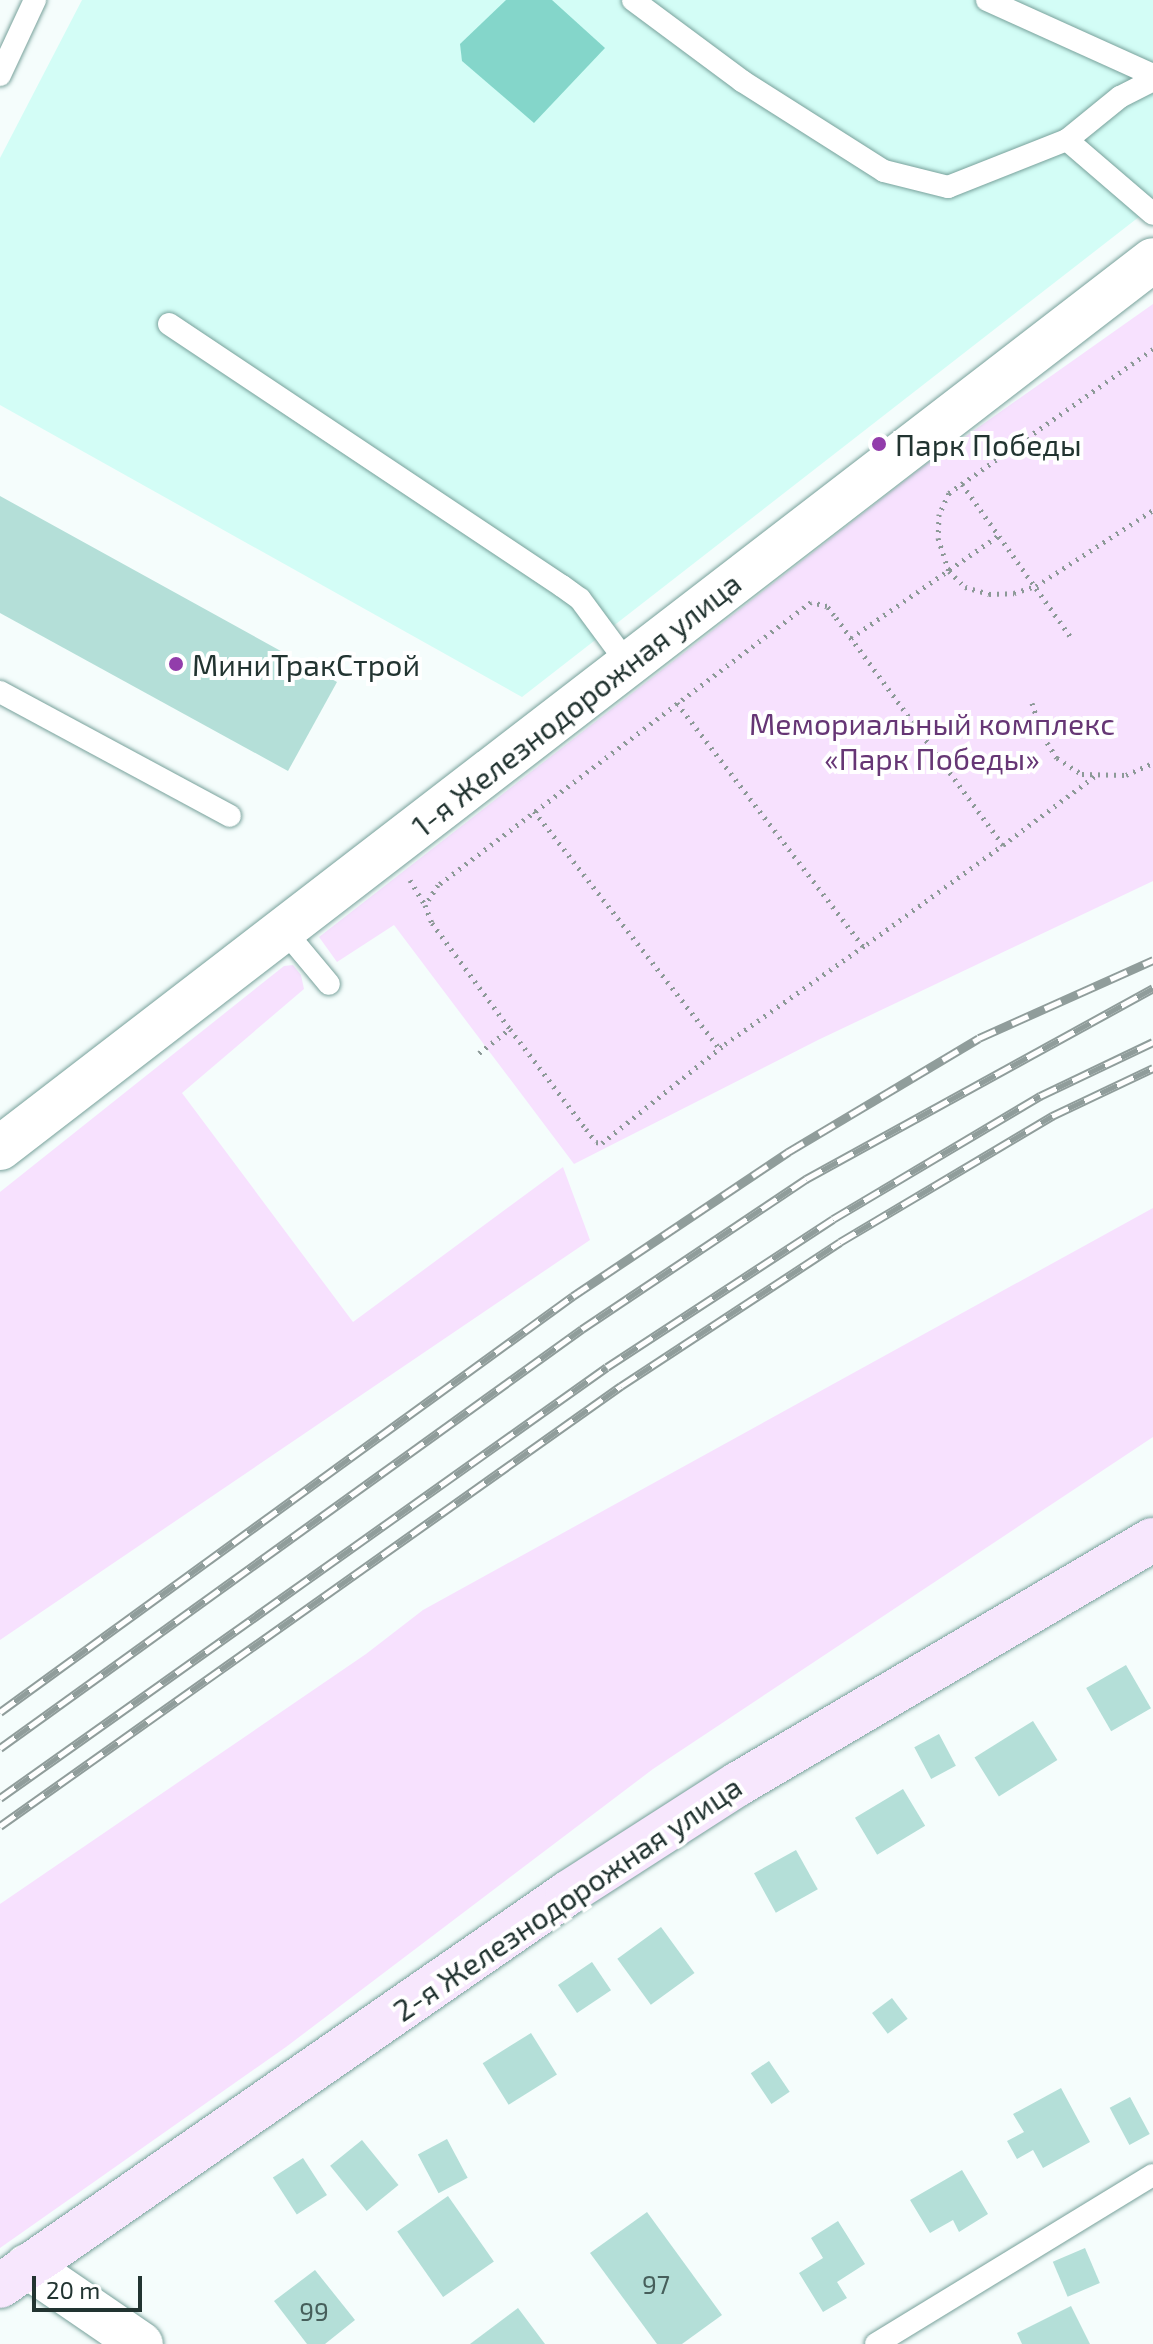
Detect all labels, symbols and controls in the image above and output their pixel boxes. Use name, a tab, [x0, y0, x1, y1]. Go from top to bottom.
place label: Парк Победы	[895, 426, 1082, 462]
marker: Парк Победы	[870, 435, 888, 453]
street label: 1-я Железнодорожная улица	[404, 564, 748, 844]
place label: МиниТракСтрой	[192, 646, 420, 682]
marker: МиниТракСтрой	[167, 655, 185, 673]
park label: Мемориальный комплекс «Парк Победы»	[749, 705, 1115, 776]
street label: 2-я Железнодорожная улица	[386, 1768, 748, 2028]
scale bar	[36, 2260, 146, 2310]
house number: 97	[642, 2268, 670, 2300]
text: 20 m	[46, 2275, 100, 2304]
house number: 99	[299, 2295, 329, 2327]

